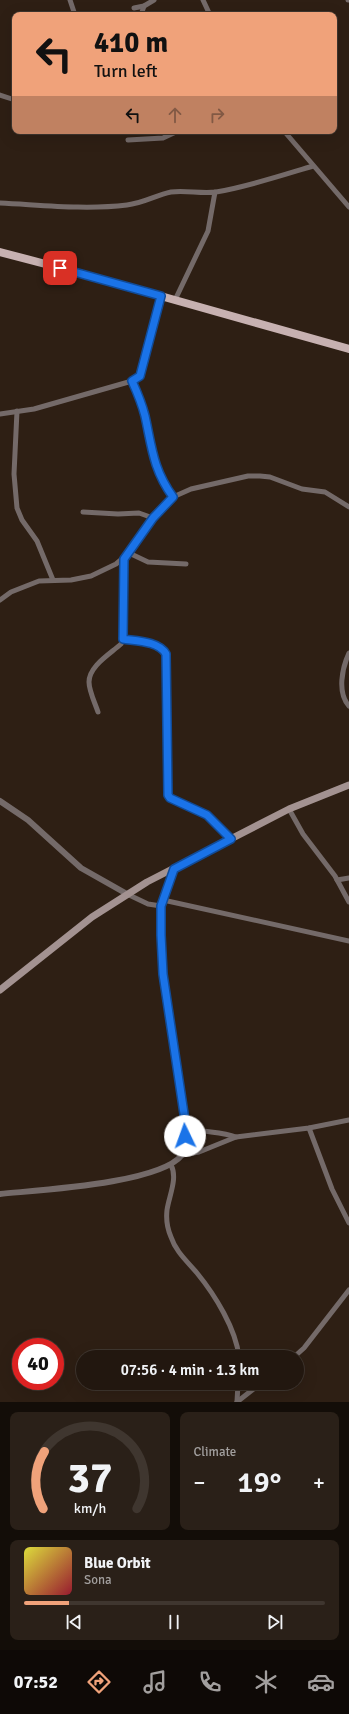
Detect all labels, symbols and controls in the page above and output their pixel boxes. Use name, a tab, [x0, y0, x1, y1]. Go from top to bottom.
text: 410 m	[94, 26, 168, 60]
icon: left	[28, 28, 80, 80]
text: Turn left	[94, 60, 157, 82]
icon: left	[122, 104, 144, 126]
icon: ahead	[164, 104, 186, 126]
icon: right	[206, 104, 228, 126]
pin	[43, 251, 77, 285]
icon: arrive	[49, 257, 71, 279]
position arrow	[164, 1115, 206, 1157]
speed limit sign: 40	[12, 1338, 64, 1390]
text: 07:56 · 4 min · 1.3 km	[121, 1361, 259, 1379]
text: Climate	[194, 1444, 236, 1460]
text: 37	[67, 1453, 112, 1504]
text: 19°	[237, 1464, 281, 1501]
text: −	[194, 1469, 205, 1496]
text: +	[313, 1469, 325, 1496]
text: km/h	[74, 1500, 106, 1517]
text: Blue Orbit	[84, 1554, 151, 1572]
text: Sona	[84, 1572, 112, 1588]
icon: previous	[63, 1611, 85, 1633]
icon: pause	[163, 1611, 185, 1633]
icon: next	[264, 1611, 286, 1633]
icon: directions	[85, 1668, 113, 1696]
icon: music	[141, 1668, 169, 1696]
icon: phone	[196, 1668, 224, 1696]
icon: climate	[252, 1668, 280, 1696]
icon: car	[307, 1668, 335, 1696]
text: 07:52	[14, 1671, 58, 1693]

